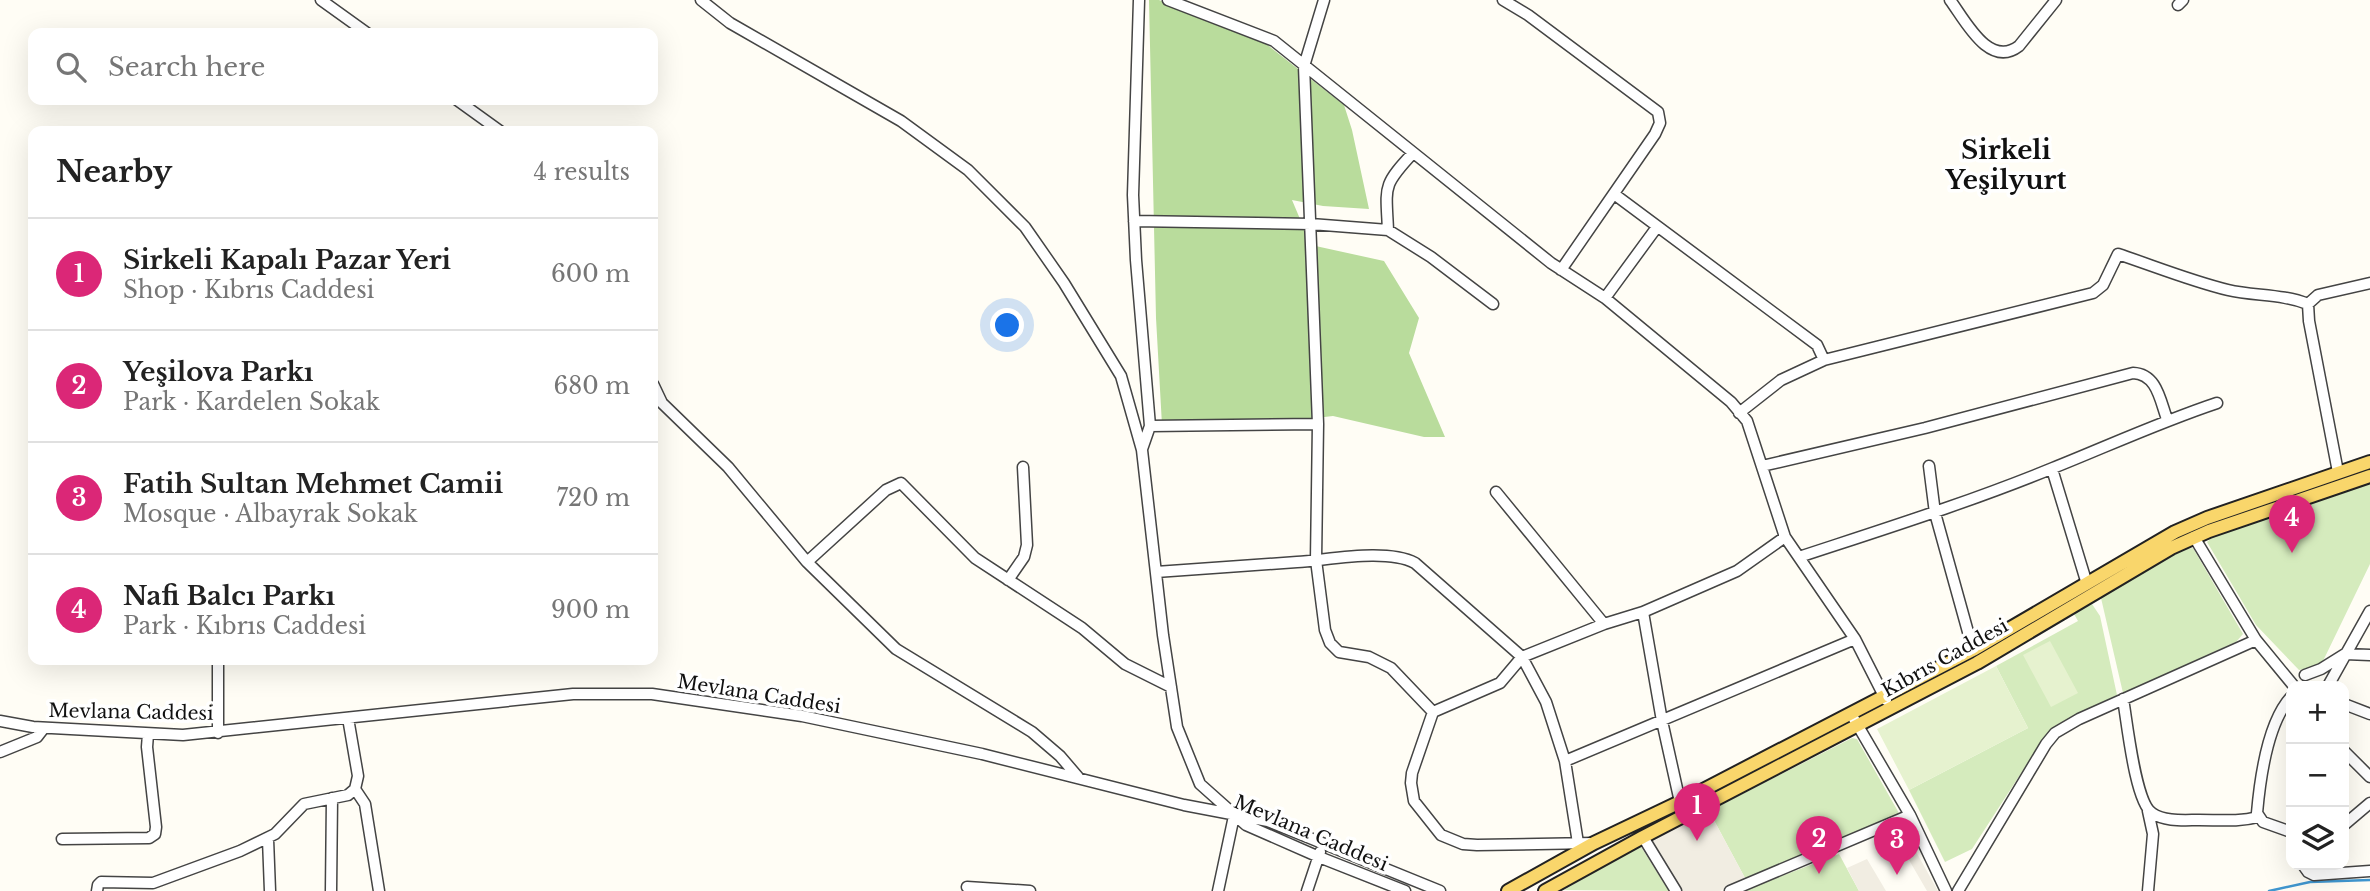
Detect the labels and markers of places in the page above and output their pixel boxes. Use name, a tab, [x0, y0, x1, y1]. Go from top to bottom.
pin: 4	[2269, 495, 2315, 553]
pin: 1	[1674, 783, 1720, 841]
pin: 2	[1796, 816, 1842, 874]
pin: 3	[1874, 817, 1920, 875]

